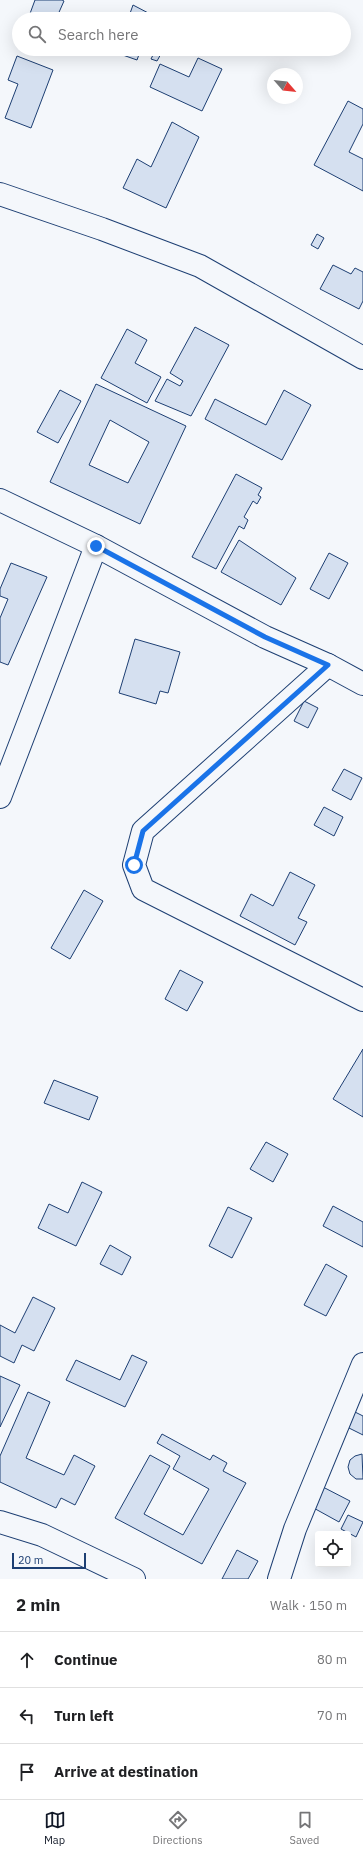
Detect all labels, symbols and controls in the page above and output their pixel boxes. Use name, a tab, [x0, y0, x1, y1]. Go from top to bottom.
search box	[12, 12, 351, 56]
icon: search	[26, 23, 48, 45]
text: Search here	[58, 25, 138, 44]
north arrow	[267, 68, 303, 104]
route end	[87, 537, 105, 555]
route start	[125, 856, 143, 874]
map controls	[315, 1531, 351, 1567]
button: locate	[315, 1531, 351, 1567]
scale bar	[12, 1551, 86, 1570]
text: 20 m	[18, 1553, 43, 1567]
text: 2 min	[16, 1594, 60, 1616]
text: Walk · 150 m	[270, 1597, 347, 1614]
icon: ahead	[16, 1649, 38, 1671]
text: Continue	[54, 1650, 118, 1669]
text: 80 m	[317, 1651, 347, 1668]
icon: left	[16, 1705, 38, 1727]
text: Turn left	[54, 1706, 114, 1725]
text: 70 m	[317, 1707, 347, 1724]
icon: arrive	[16, 1761, 38, 1783]
text: Arrive at destination	[54, 1762, 198, 1781]
tab: Map	[44, 1809, 66, 1847]
tab: Directions	[153, 1809, 203, 1847]
tab: Saved	[290, 1809, 319, 1847]

